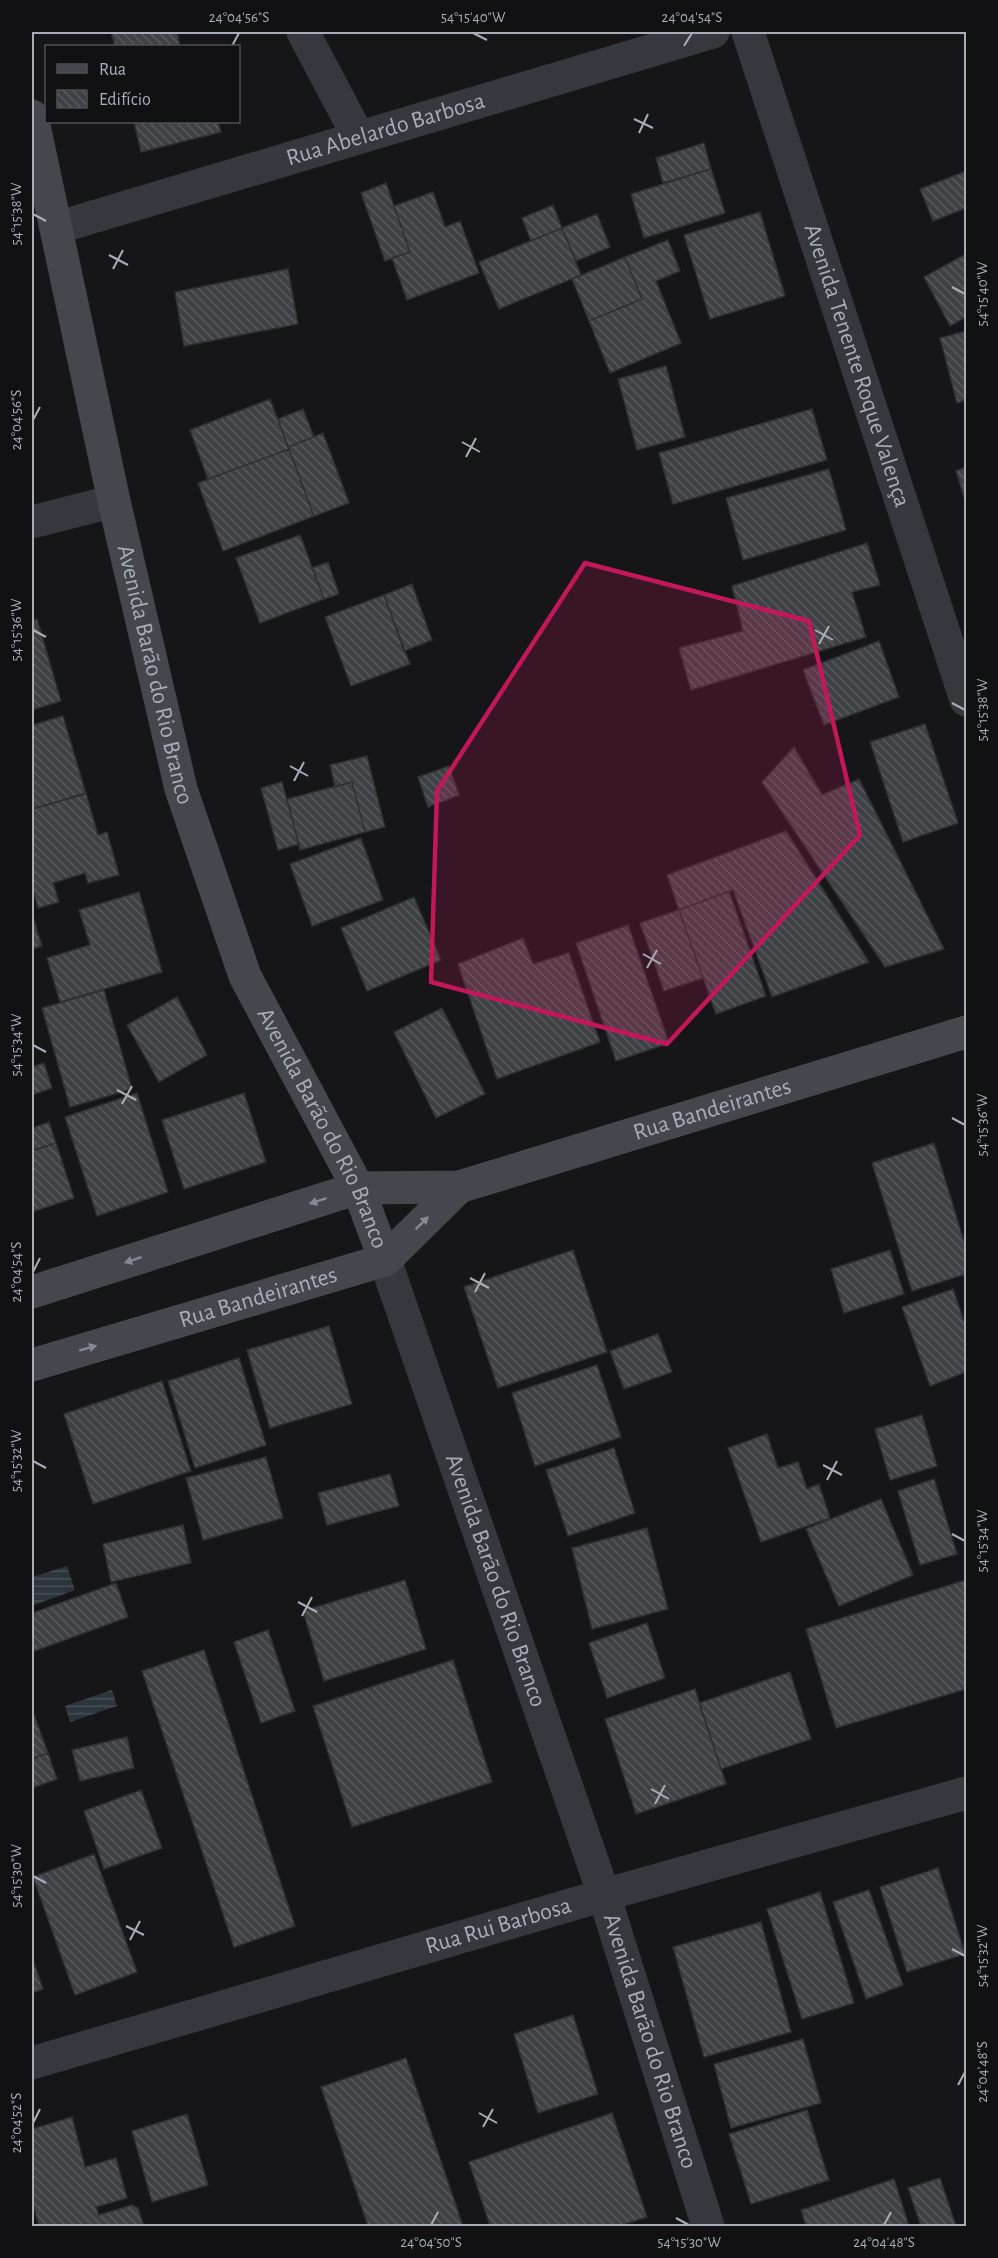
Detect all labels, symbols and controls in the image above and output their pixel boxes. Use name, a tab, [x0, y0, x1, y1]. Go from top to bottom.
text: 24°04'56"S	[209, 10, 269, 25]
text: 54°15'40"W	[441, 10, 506, 25]
text: 24°04'54"S	[662, 10, 722, 25]
legend	[45, 45, 240, 123]
text: Rua	[99, 61, 126, 79]
street label: Rua Abelardo Barbosa	[284, 89, 488, 171]
text: Edifício	[99, 91, 151, 109]
text: 54°15'38"W	[9, 182, 24, 245]
street label: Avenida Tenente Roque Valença	[800, 221, 914, 510]
text: 54°15'40"W	[975, 261, 990, 326]
text: 24°04'56"S	[9, 390, 24, 450]
street label: Avenida Barão do Rio Branco	[113, 543, 197, 808]
text: 54°15'36"W	[9, 598, 24, 661]
text: 54°15'38"W	[975, 678, 990, 741]
street label: Avenida Barão do Rio Branco	[252, 1004, 392, 1252]
text: 54°15'34"W	[9, 1013, 24, 1077]
street label: Rua Bandeirantes	[630, 1074, 794, 1145]
text: 54°15'36"W	[975, 1093, 990, 1156]
one-way arrow	[309, 1197, 327, 1206]
one-way arrow	[415, 1216, 430, 1230]
text: 24°04'54"S	[9, 1242, 24, 1302]
one-way arrow	[124, 1256, 142, 1265]
street label: Rua Bandeirantes	[176, 1263, 340, 1333]
one-way arrow	[79, 1343, 97, 1352]
text: 54°15'32"W	[9, 1429, 24, 1492]
street label: Avenida Barão do Rio Branco	[441, 1451, 550, 1710]
text: 54°15'34"W	[975, 1509, 990, 1573]
text: 54°15'30"W	[9, 1844, 24, 1908]
street label: Rua Rui Barbosa	[423, 1893, 574, 1959]
street label: Avenida Barão do Rio Branco	[599, 1911, 701, 2172]
text: 54°15'32"W	[975, 1924, 990, 1987]
text: 24°04'48"S	[975, 2041, 990, 2103]
text: 24°04'52"S	[9, 2093, 24, 2153]
text: 24°04'50"S	[400, 2235, 462, 2250]
text: 54°15'30"W	[657, 2235, 721, 2250]
text: 24°04'48"S	[853, 2235, 915, 2250]

